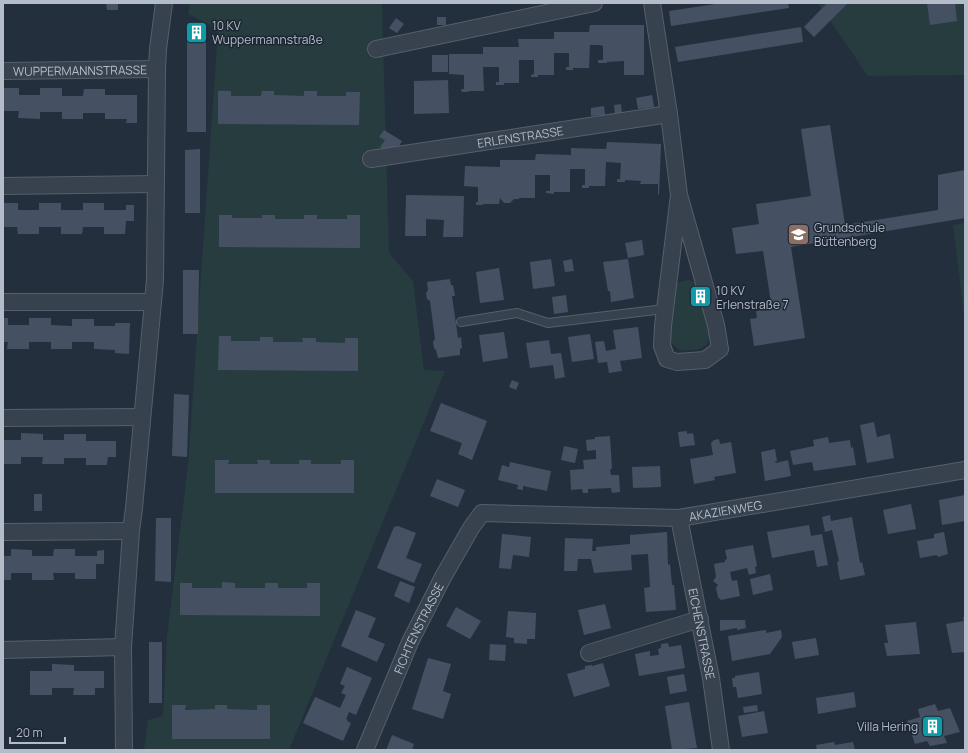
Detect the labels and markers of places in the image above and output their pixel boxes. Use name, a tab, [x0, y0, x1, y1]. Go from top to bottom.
place label: 10 KV Wuppermannstraße	[212, 17, 323, 48]
building icon: 10 KV Wuppermannstraße	[183, 19, 209, 45]
place label: Grundschule Büttenberg	[814, 219, 885, 250]
school or university icon: Grundschule Büttenberg	[786, 221, 812, 247]
place label: 10 KV Erlenstraße 7	[716, 282, 788, 313]
building icon: 10 KV Erlenstraße 7	[688, 284, 714, 310]
building icon: Villa Hering	[920, 713, 946, 739]
place label: Villa Hering	[857, 718, 918, 735]

